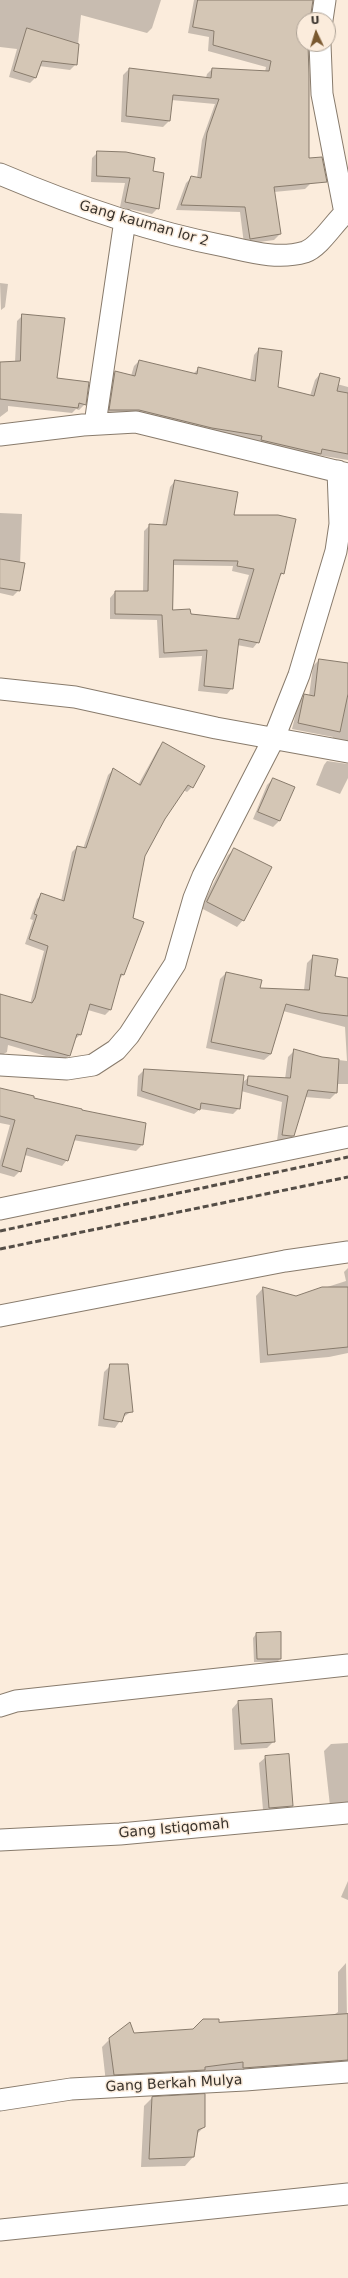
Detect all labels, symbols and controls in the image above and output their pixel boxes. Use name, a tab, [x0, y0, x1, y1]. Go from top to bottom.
north arrow	[296, 12, 336, 52]
text: U	[310, 14, 320, 27]
street label: Gang kauman lor 2	[77, 197, 211, 251]
street label: Gang Istiqomah	[118, 1816, 230, 1842]
street label: Gang Berkah Mulya	[105, 2072, 243, 2096]

